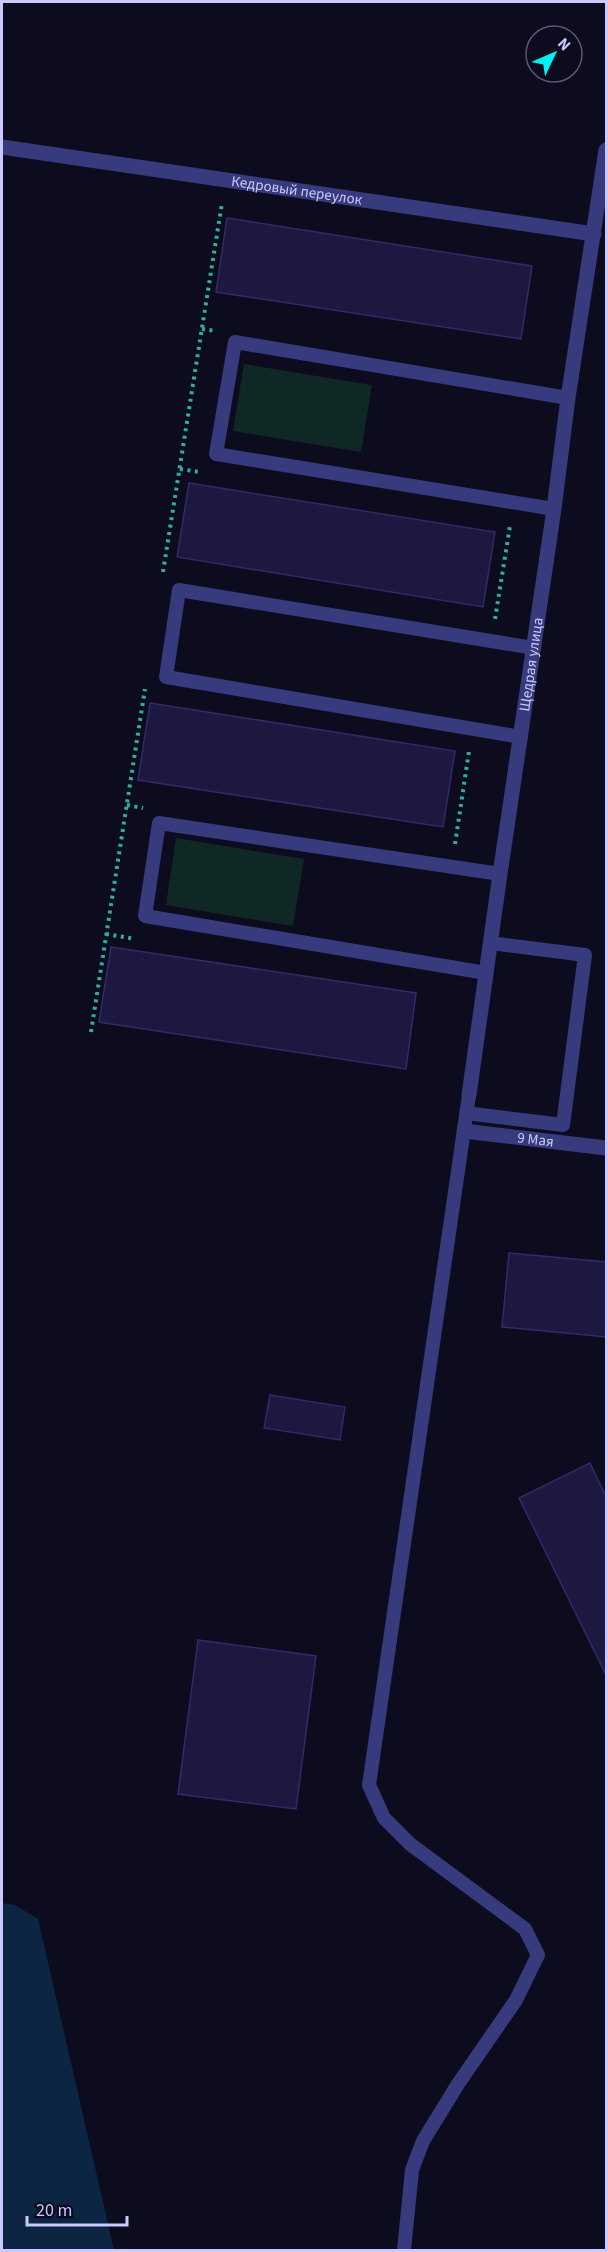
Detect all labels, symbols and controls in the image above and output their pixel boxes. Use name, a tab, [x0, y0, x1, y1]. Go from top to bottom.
north arrow	[524, 24, 584, 84]
text: N	[552, 33, 576, 56]
street label: Кедровый переулок	[230, 171, 364, 211]
street label: Щедрая улица	[514, 616, 549, 713]
street label: 9 Мая	[516, 1127, 555, 1153]
scale bar	[27, 2189, 128, 2227]
text: 20 m	[36, 2198, 72, 2223]

